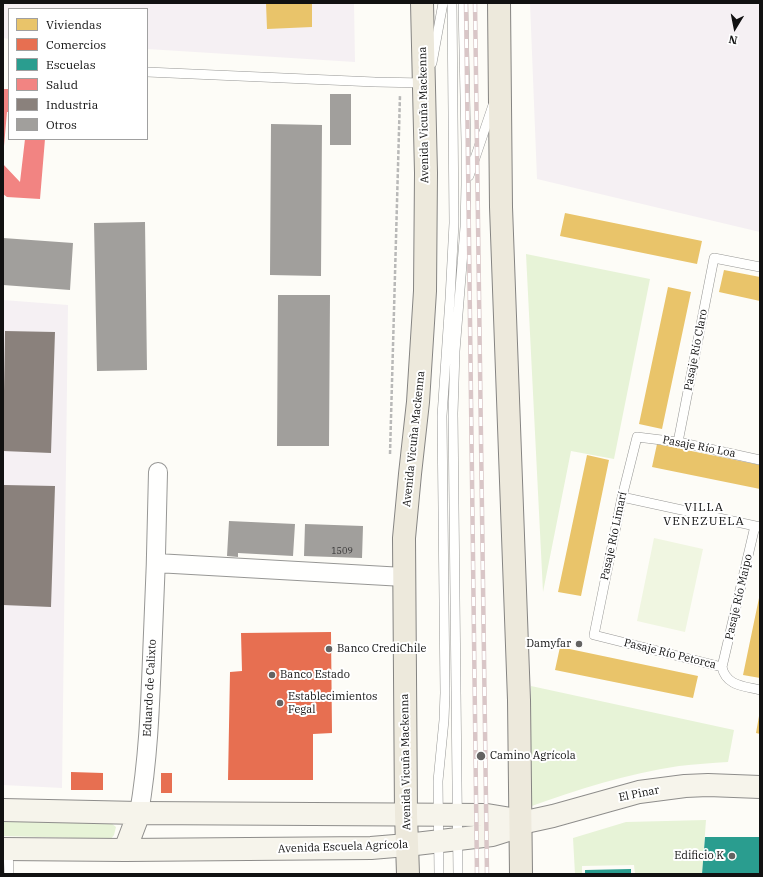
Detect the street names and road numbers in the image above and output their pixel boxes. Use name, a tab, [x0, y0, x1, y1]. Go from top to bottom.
street label: Avenida Vicuña Mackenna	[416, 47, 432, 183]
street label: Pasaje Río Claro	[682, 308, 710, 392]
street label: Avenida Vicuña Mackenna	[400, 370, 428, 508]
street label: Pasaje Río Loa	[661, 433, 737, 461]
street label: Pasaje Río Limarí	[598, 490, 630, 582]
street label: Pasaje Río Maipo	[723, 553, 755, 641]
street label: Pasaje Río Petorca	[622, 636, 718, 672]
street label: Eduardo de Calixto	[141, 639, 159, 737]
street label: Avenida Vicuña Mackenna	[398, 694, 414, 830]
street label: El Pinar	[618, 784, 660, 804]
street label: Avenida Escuela Agrícola	[278, 838, 408, 856]

